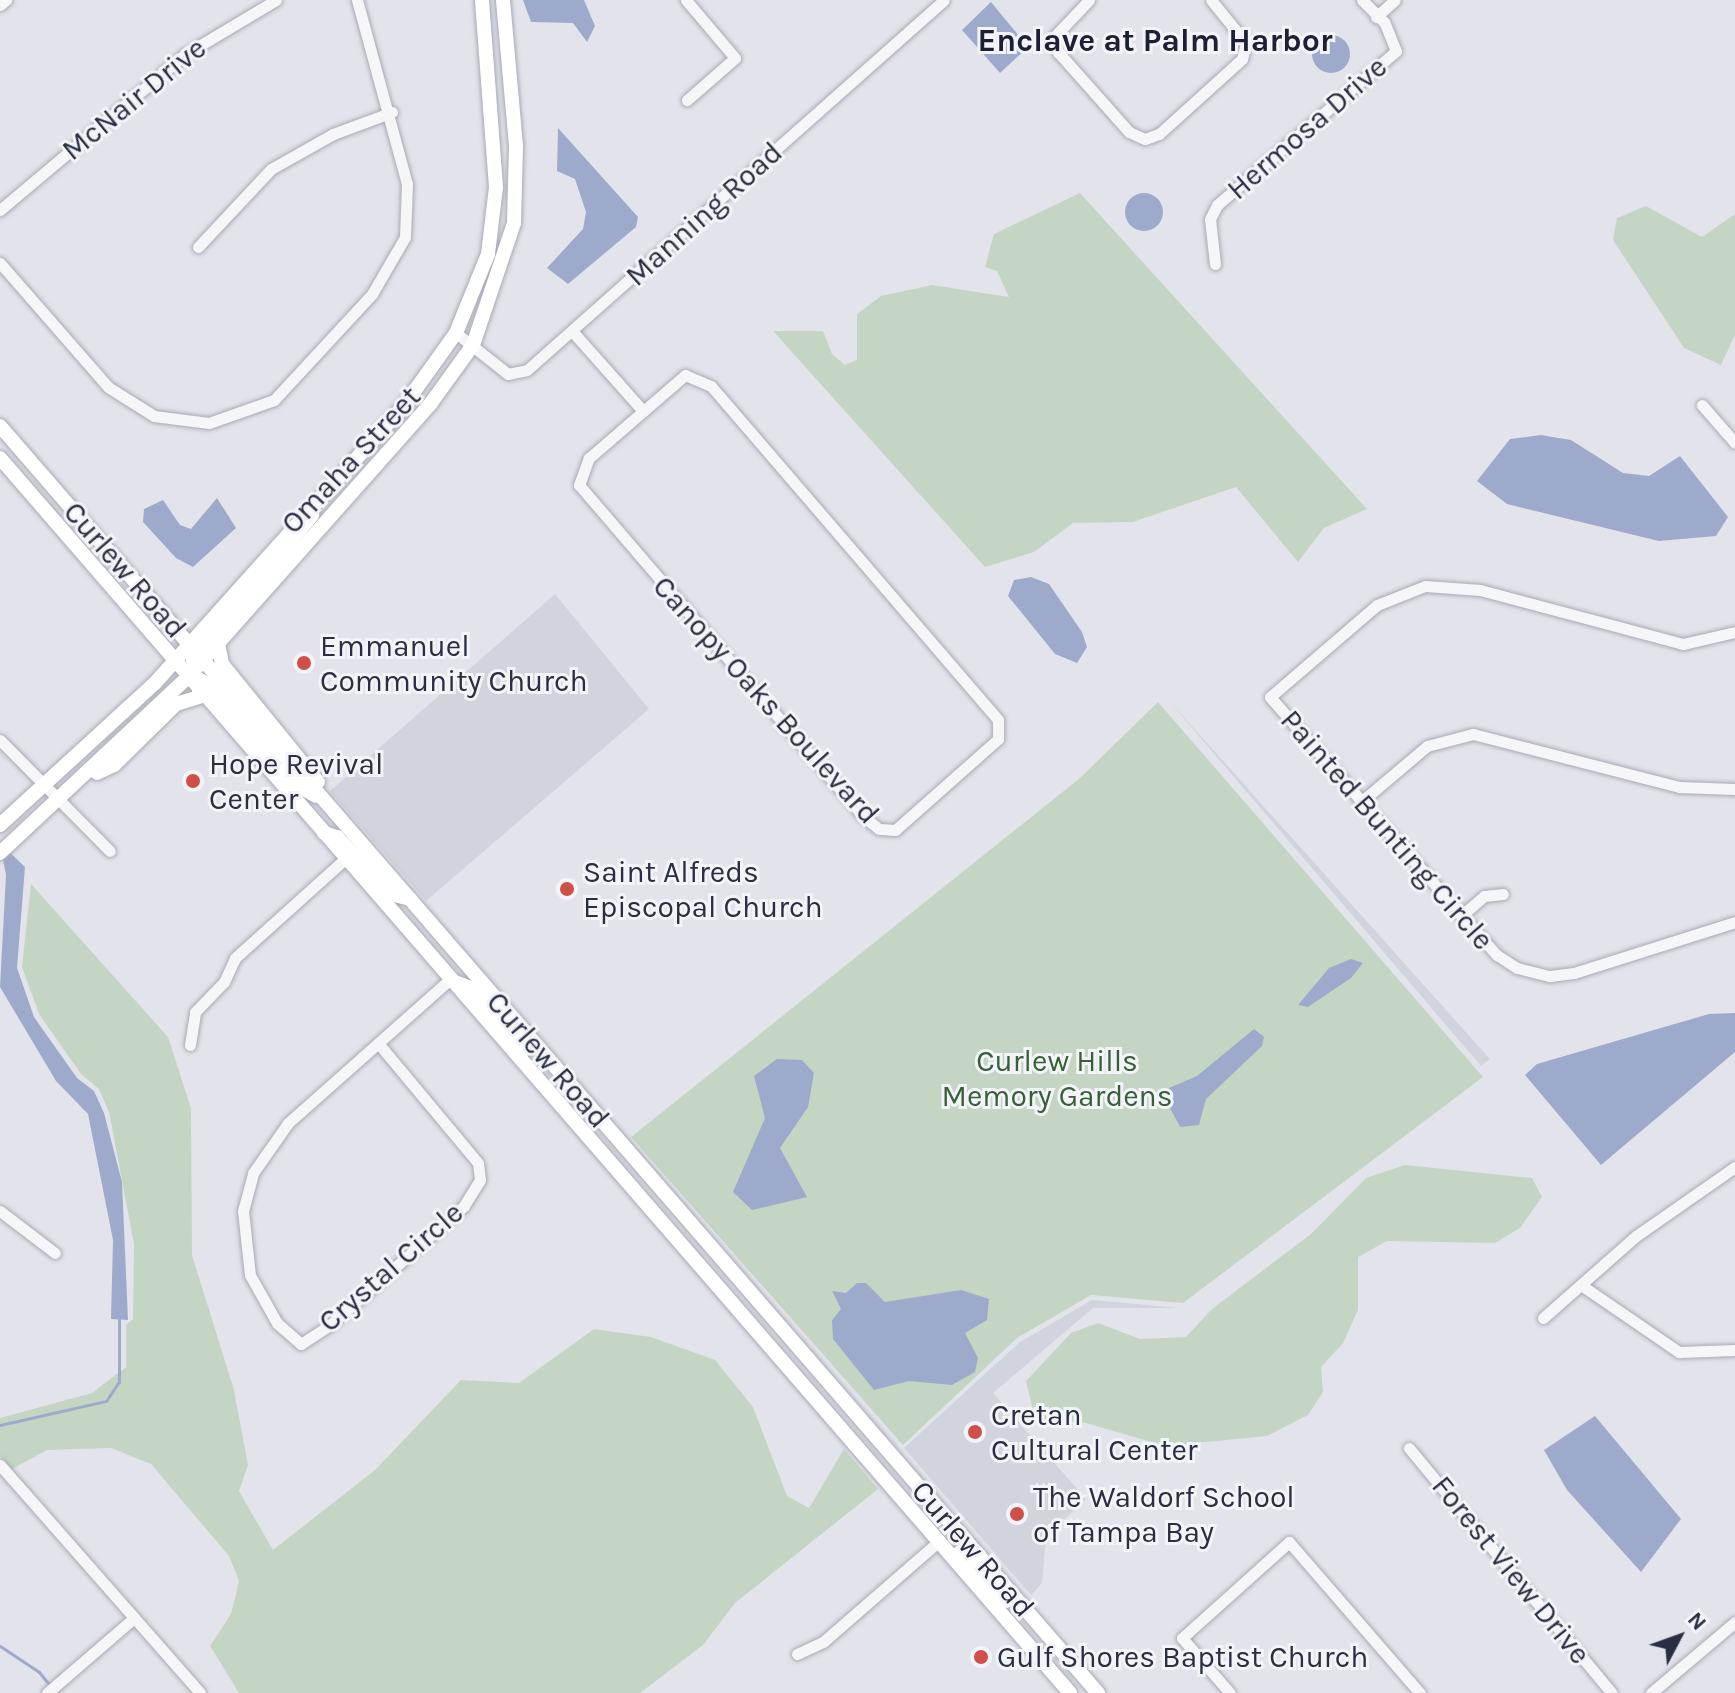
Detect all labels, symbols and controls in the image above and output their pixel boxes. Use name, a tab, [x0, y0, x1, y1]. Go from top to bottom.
district label: Enclave at Palm Harbor	[978, 22, 1332, 60]
street label: McNair Drive	[55, 30, 213, 168]
street label: Hermosa Drive	[1220, 49, 1394, 207]
street label: Manning Road	[618, 134, 790, 294]
street label: Omaha Street	[274, 379, 428, 541]
street label: Curlew Road	[56, 494, 194, 646]
street label: Canopy Oaks Boulevard	[645, 569, 887, 831]
place label: Emmanuel Community Church	[320, 628, 588, 698]
marker: Emmanuel Community Church	[295, 654, 313, 672]
street label: Painted Bunting Circle	[1273, 703, 1501, 957]
place label: Hope Revival Center	[209, 746, 383, 816]
marker: Hope Revival Center	[184, 772, 202, 790]
place label: Saint Alfreds Episcopal Church	[583, 854, 823, 924]
marker: Saint Alfreds Episcopal Church	[558, 880, 576, 898]
street label: Curlew Road	[479, 984, 617, 1136]
park label: Curlew Hills Memory Gardens	[942, 1043, 1172, 1114]
street label: Crystal Circle	[311, 1194, 471, 1340]
place label: Cretan Cultural Center	[991, 1397, 1198, 1468]
marker: Cretan Cultural Center	[966, 1423, 984, 1441]
street label: Forest View Drive	[1424, 1469, 1598, 1671]
street label: Curlew Road	[904, 1473, 1042, 1625]
place label: The Waldorf School of Tampa Bay	[1033, 1479, 1295, 1550]
marker: The Waldorf School of Tampa Bay	[1008, 1505, 1026, 1523]
north arrow	[1639, 1597, 1719, 1677]
text: N	[1682, 1607, 1712, 1636]
place label: Gulf Shores Baptist Church	[997, 1639, 1368, 1675]
marker: Gulf Shores Baptist Church	[972, 1648, 990, 1666]

